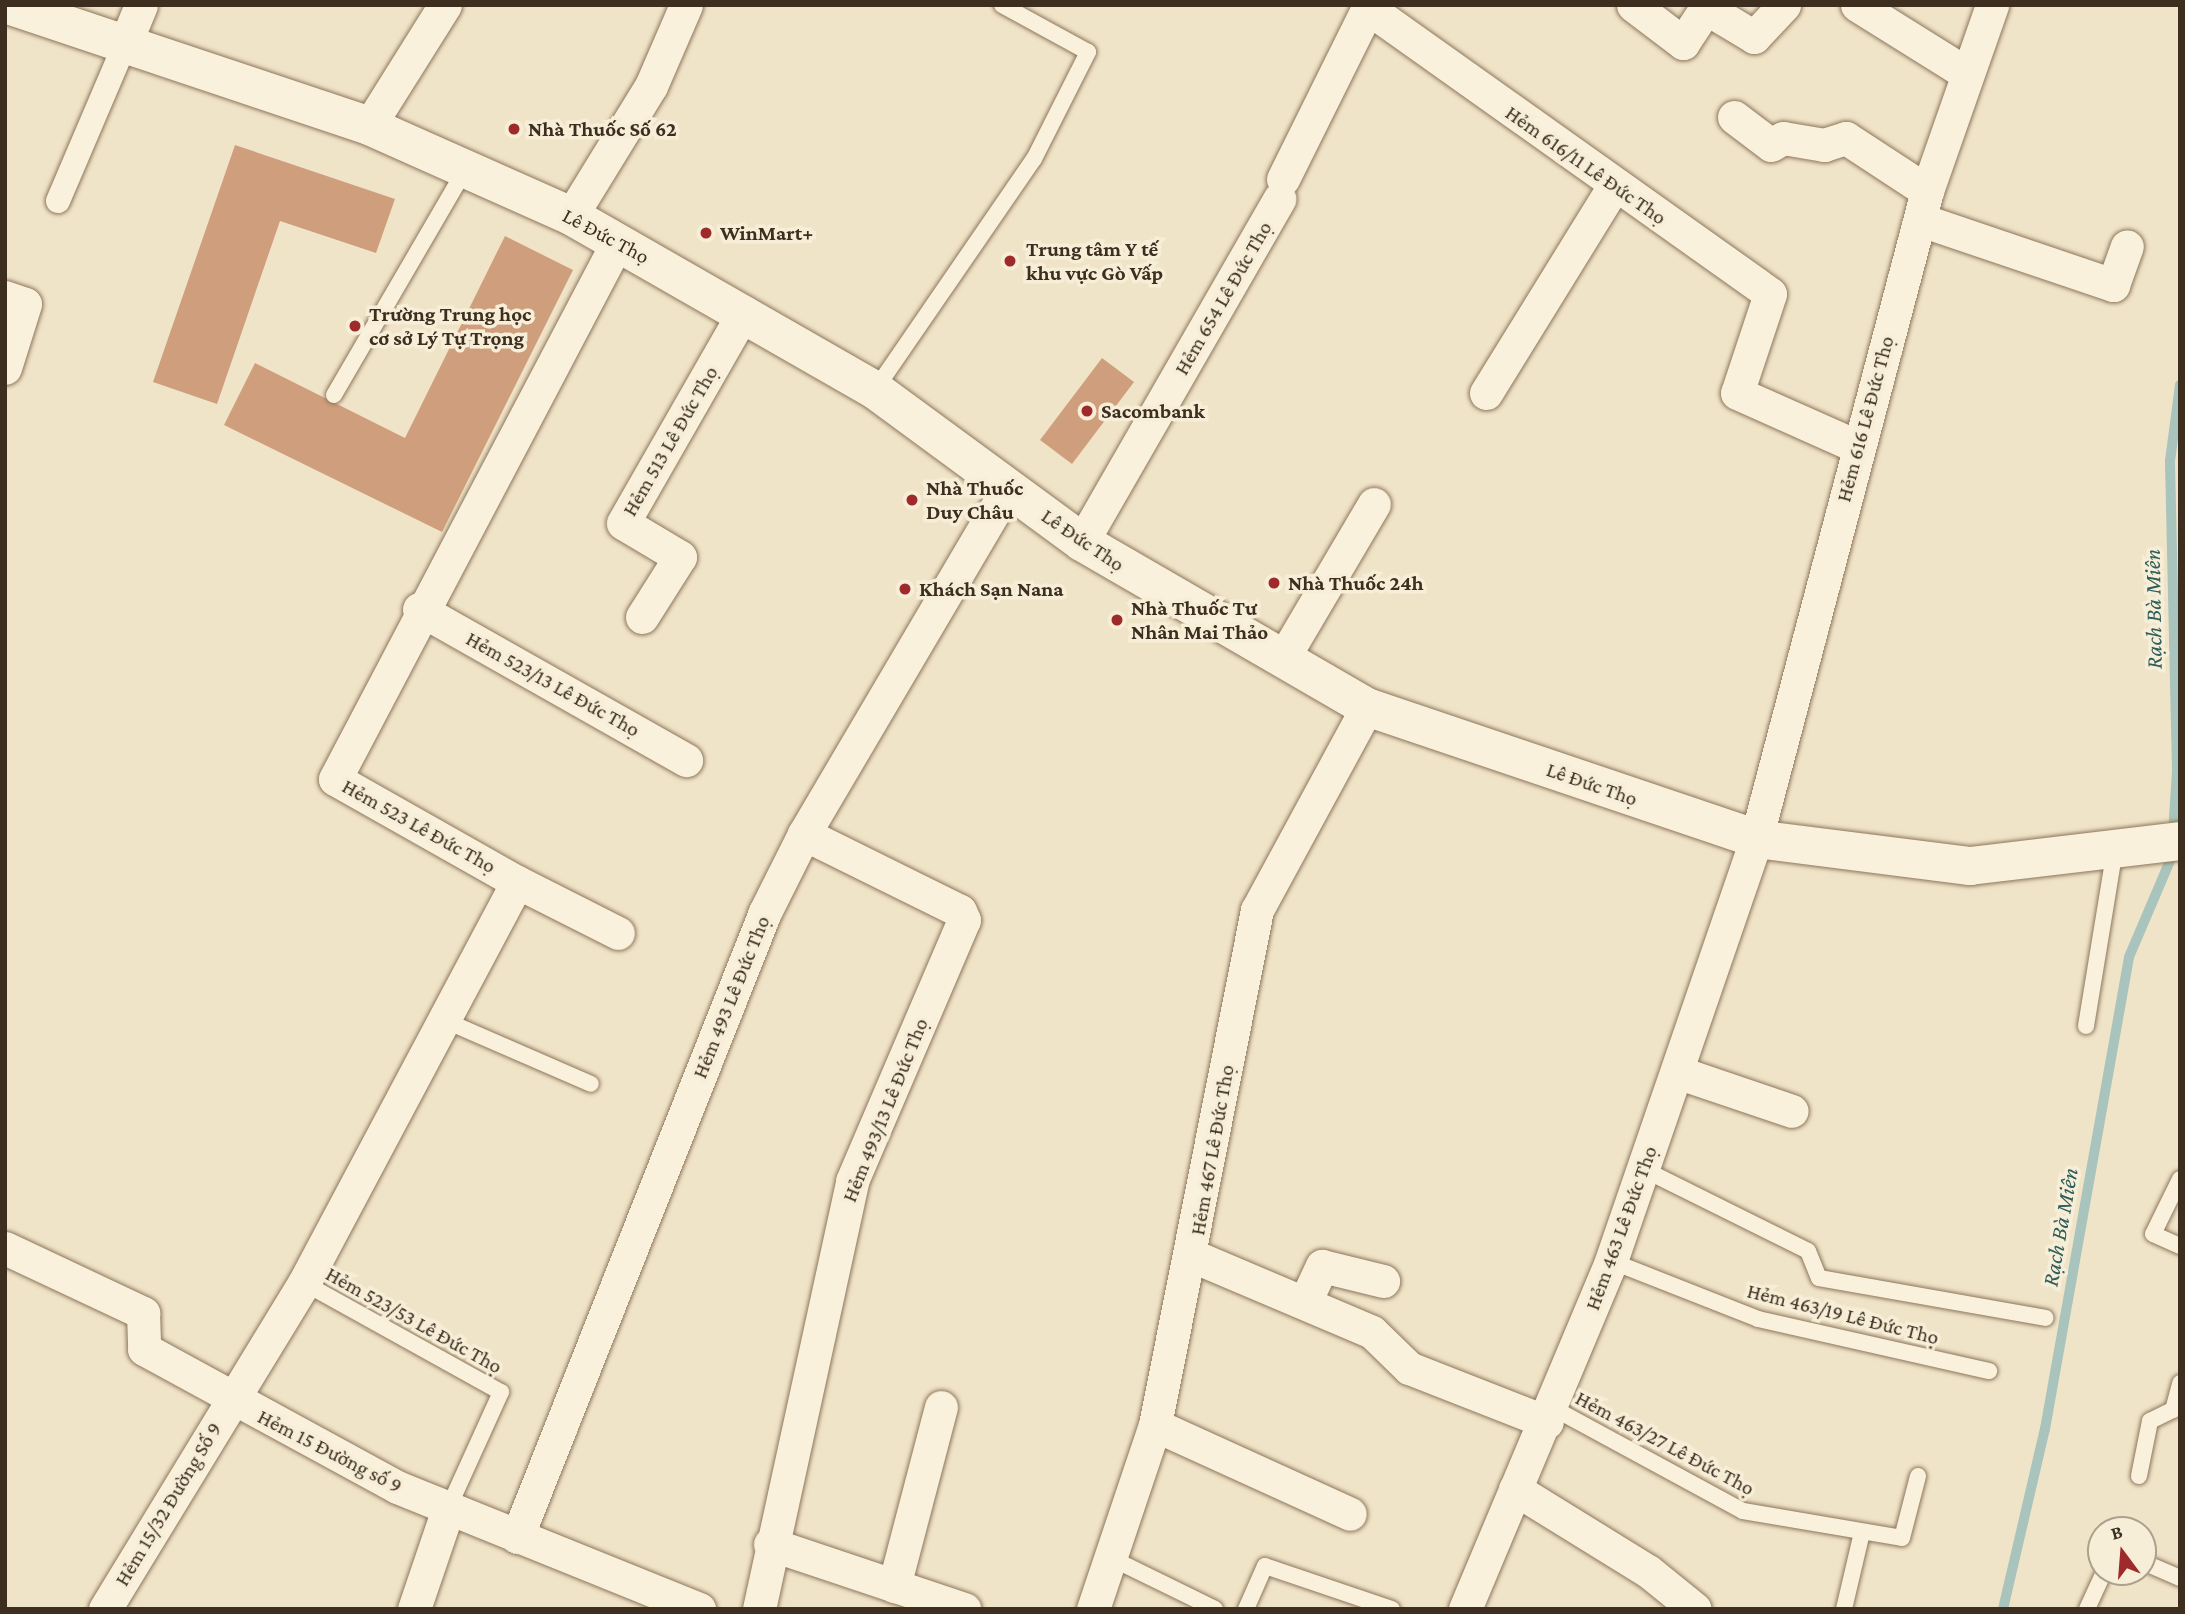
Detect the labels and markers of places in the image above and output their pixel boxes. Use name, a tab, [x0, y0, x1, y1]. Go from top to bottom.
place label: Nhà Thuốc Số 62	[528, 116, 677, 142]
marker: Nhà Thuốc Số 62	[506, 121, 522, 137]
place label: WinMart+	[720, 220, 813, 246]
marker: WinMart+	[698, 225, 714, 241]
place label: Trung tâm Y tế khu vực Gò Vấp	[1026, 236, 1163, 286]
marker: Trung tâm Y tế khu vực Gò Vấp	[1000, 251, 1020, 271]
place label: Trường Trung học cơ sở Lý Tự Trọng	[369, 301, 532, 351]
marker: Trường Trung học cơ sở Lý Tự Trọng	[347, 318, 363, 334]
place label: Sacombank	[1101, 398, 1205, 424]
marker: Sacombank	[1079, 403, 1095, 419]
place label: Nhà Thuốc Duy Châu	[926, 475, 1024, 525]
marker: Nhà Thuốc Duy Châu	[904, 492, 920, 508]
place label: Nhà Thuốc 24h	[1288, 570, 1424, 596]
marker: Nhà Thuốc 24h	[1266, 575, 1282, 591]
place label: Khách Sạn Nana	[919, 576, 1064, 602]
marker: Khách Sạn Nana	[897, 581, 913, 597]
place label: Nhà Thuốc Tư Nhân Mai Thảo	[1131, 595, 1268, 645]
marker: Nhà Thuốc Tư Nhân Mai Thảo	[1109, 612, 1125, 628]

